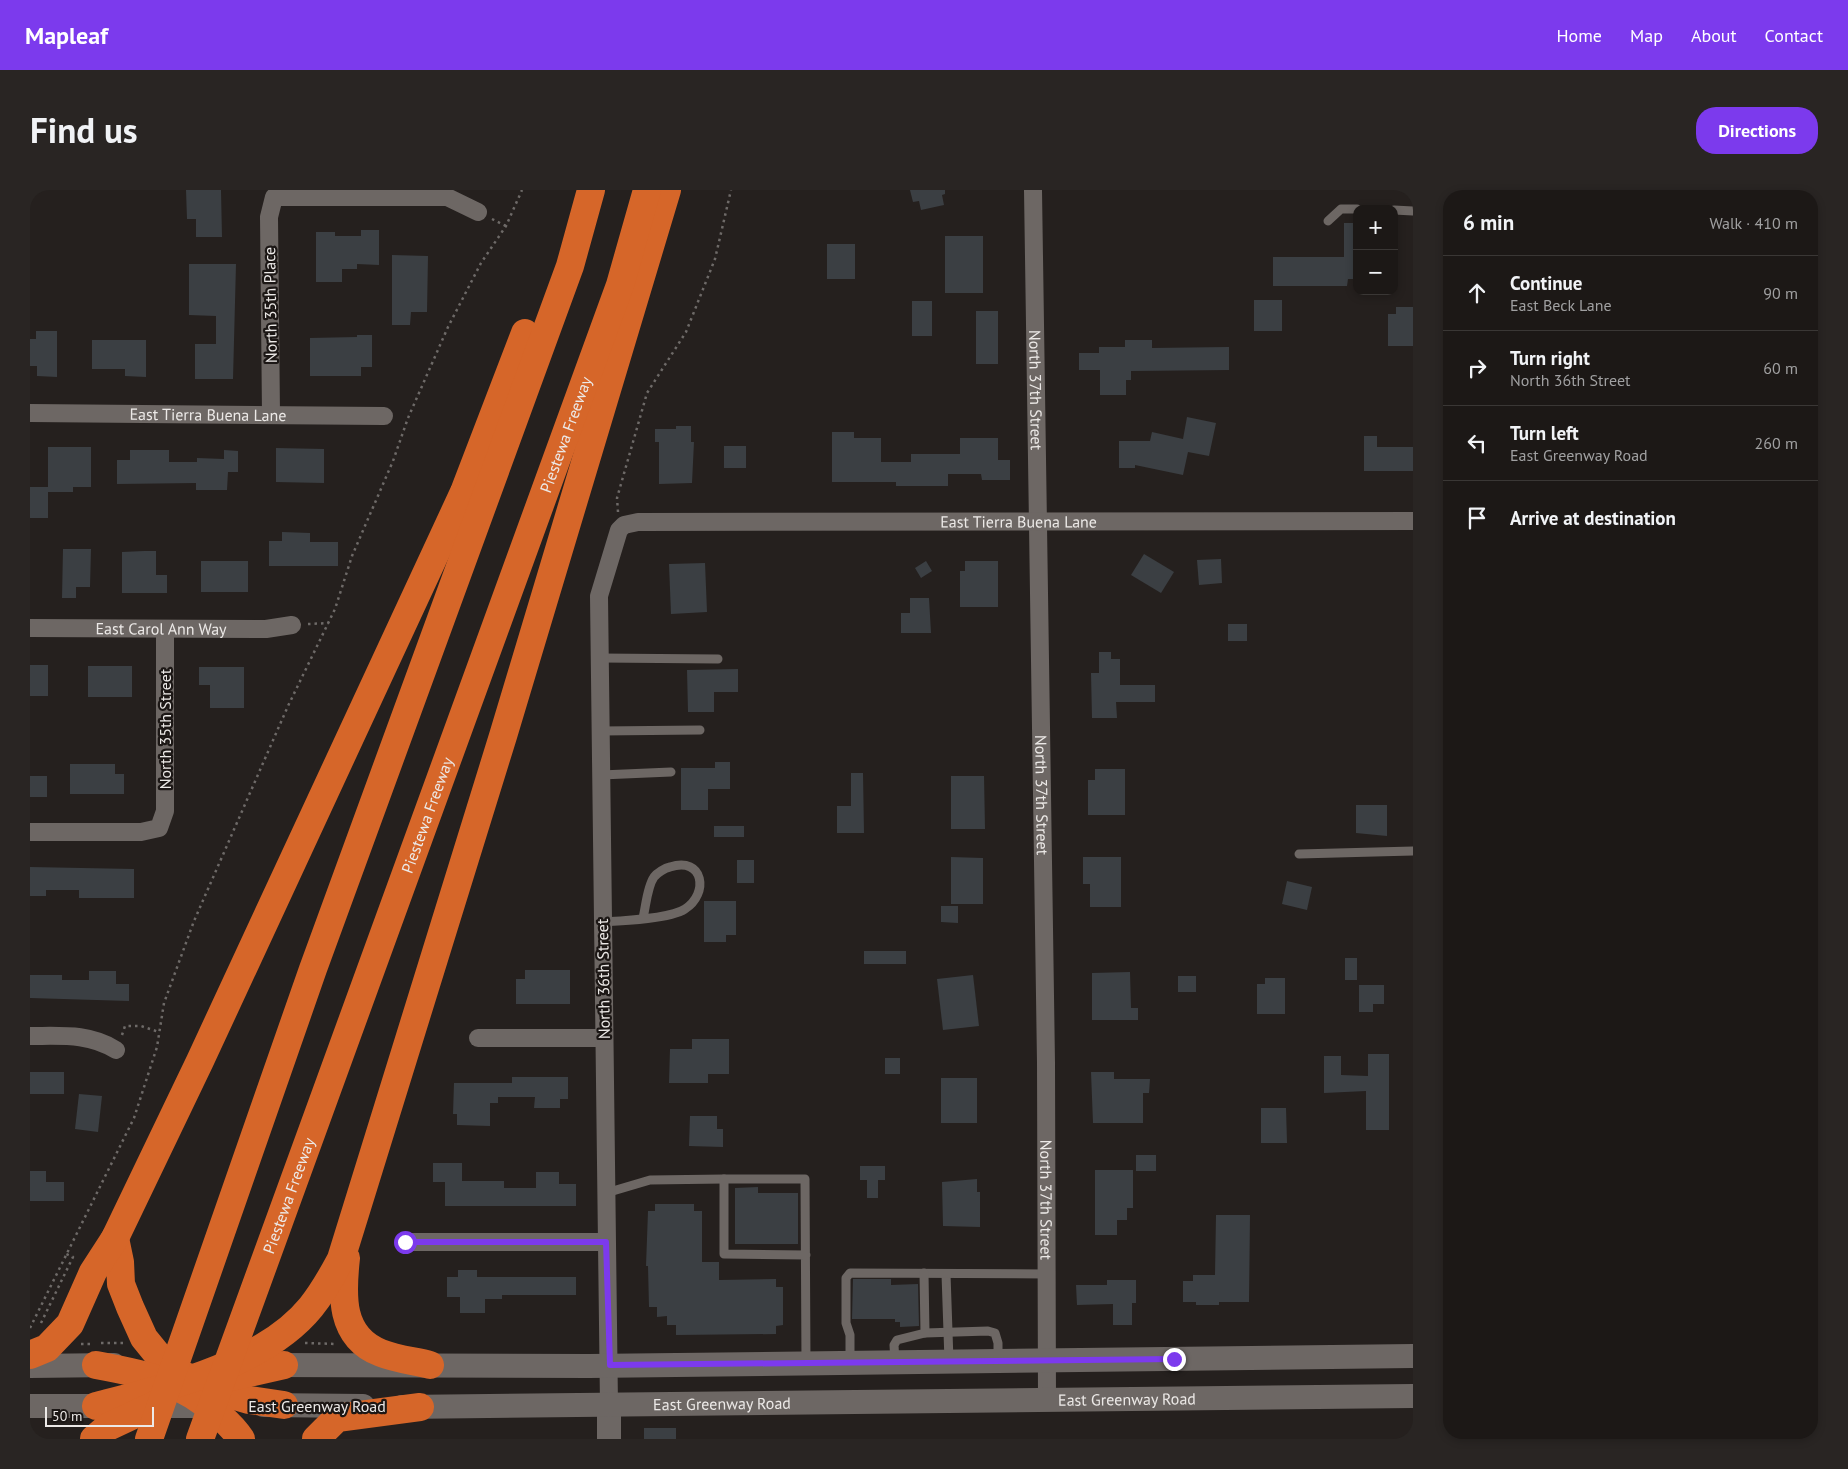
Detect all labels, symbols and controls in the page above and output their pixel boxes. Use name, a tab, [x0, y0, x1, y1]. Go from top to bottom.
text: Mapleaf	[25, 20, 108, 51]
text: Home	[1556, 24, 1602, 47]
text: Map	[1630, 24, 1663, 47]
text: About	[1691, 24, 1737, 47]
text: Contact	[1765, 24, 1823, 47]
text: Find us	[30, 107, 138, 153]
button: Directions	[1696, 107, 1818, 154]
map controls	[1353, 205, 1398, 295]
button: +	[1353, 205, 1398, 250]
text: 6 min	[1463, 209, 1514, 236]
text: Walk · 410 m	[1709, 213, 1798, 233]
street label: North 35th Place	[259, 247, 281, 363]
button: −	[1353, 250, 1398, 295]
text: Continue	[1510, 271, 1582, 295]
icon: ahead	[1463, 279, 1491, 307]
text: 90 m	[1763, 283, 1798, 303]
text: East Beck Lane	[1510, 295, 1612, 315]
street label: North 37th Street	[1025, 330, 1047, 451]
text: Turn right	[1510, 346, 1590, 370]
icon: right	[1463, 354, 1491, 382]
text: 60 m	[1763, 358, 1798, 378]
text: North 36th Street	[1510, 370, 1630, 390]
street label: Piestewa Freeway	[535, 373, 596, 495]
street label: East Tierra Buena Lane	[129, 404, 286, 425]
text: Turn left	[1510, 421, 1579, 445]
icon: left	[1463, 429, 1491, 457]
text: 260 m	[1755, 433, 1798, 453]
text: East Greenway Road	[1510, 445, 1648, 465]
icon: arrive	[1463, 504, 1491, 532]
text: Arrive at destination	[1510, 506, 1676, 530]
street label: East Tierra Buena Lane	[940, 511, 1097, 532]
street label: East Carol Ann Way	[95, 618, 227, 639]
street label: North 35th Street	[155, 668, 175, 789]
street label: North 37th Street	[1031, 735, 1053, 856]
street label: Piestewa Freeway	[397, 754, 458, 876]
street label: North 36th Street	[592, 918, 614, 1039]
street label: Piestewa Freeway	[258, 1134, 319, 1256]
street label: North 37th Street	[1036, 1140, 1057, 1261]
route start	[394, 1231, 417, 1254]
route end	[1163, 1348, 1186, 1371]
street label: East Greenway Road	[1058, 1388, 1196, 1410]
street label: East Greenway Road	[653, 1393, 791, 1414]
street label: East Greenway Road	[248, 1396, 386, 1416]
scale bar	[45, 1404, 154, 1427]
text: 50 m	[52, 1407, 82, 1425]

